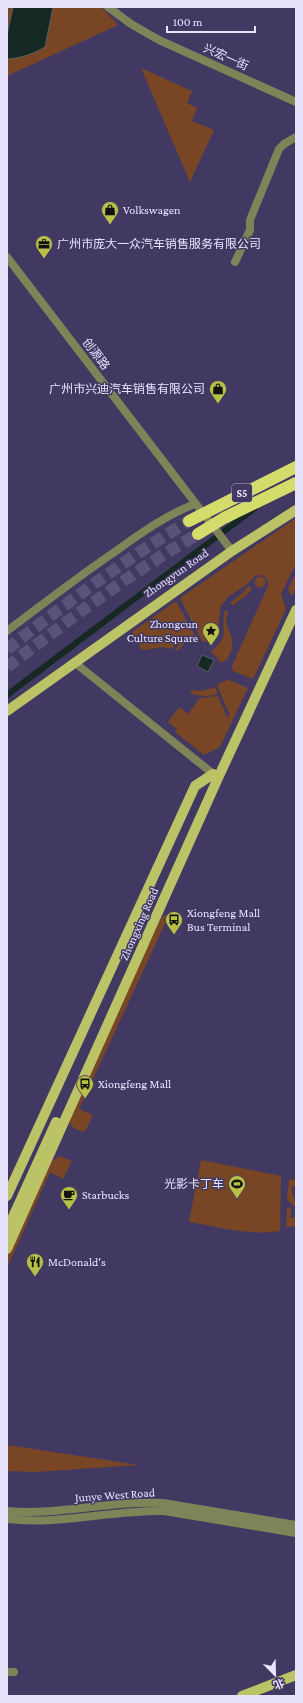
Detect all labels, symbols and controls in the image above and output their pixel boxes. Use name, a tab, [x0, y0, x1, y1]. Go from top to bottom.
scale bar	[167, 8, 255, 34]
text: 100 m	[173, 15, 203, 29]
street label: 兴宏一街	[201, 41, 251, 73]
shop icon: Volkswagen	[100, 200, 120, 225]
place label: Volkswagen	[123, 203, 181, 217]
office icon: 广州市庞大一众汽车销售服务有限公司	[34, 234, 54, 259]
place label: 广州市庞大一众汽车销售服务有限公司	[57, 237, 261, 251]
street label: 创源路	[80, 335, 112, 373]
shop icon: 广州市兴迪汽车销售有限公司	[208, 379, 228, 404]
place label: 广州市兴迪汽车销售有限公司	[49, 382, 205, 396]
road number: S5	[232, 484, 252, 502]
street label: Zhongyun Road	[141, 545, 212, 600]
place label: Zhongcun Culture Square	[127, 617, 199, 645]
place icon: Zhongcun Culture Square	[201, 621, 221, 646]
street label: Zhongxing Road	[117, 885, 162, 963]
place label: Xiongfeng Mall Bus Terminal	[187, 906, 260, 934]
bus stop icon: Xiongfeng Mall Bus Terminal	[164, 910, 184, 935]
bus stop icon: Xiongfeng Mall	[75, 1074, 95, 1099]
place label: Xiongfeng Mall	[98, 1077, 171, 1091]
sports icon: 光影卡丁车	[227, 1174, 247, 1199]
place label: 光影卡丁车	[164, 1177, 224, 1191]
cafe icon: Starbucks	[59, 1185, 79, 1210]
place label: Starbucks	[82, 1188, 129, 1202]
restaurant icon: McDonald's	[25, 1252, 45, 1277]
place label: McDonald's	[48, 1255, 106, 1269]
street label: Junye West Road	[73, 1485, 156, 1505]
north arrow	[255, 1655, 295, 1695]
text: 北	[272, 1677, 286, 1692]

